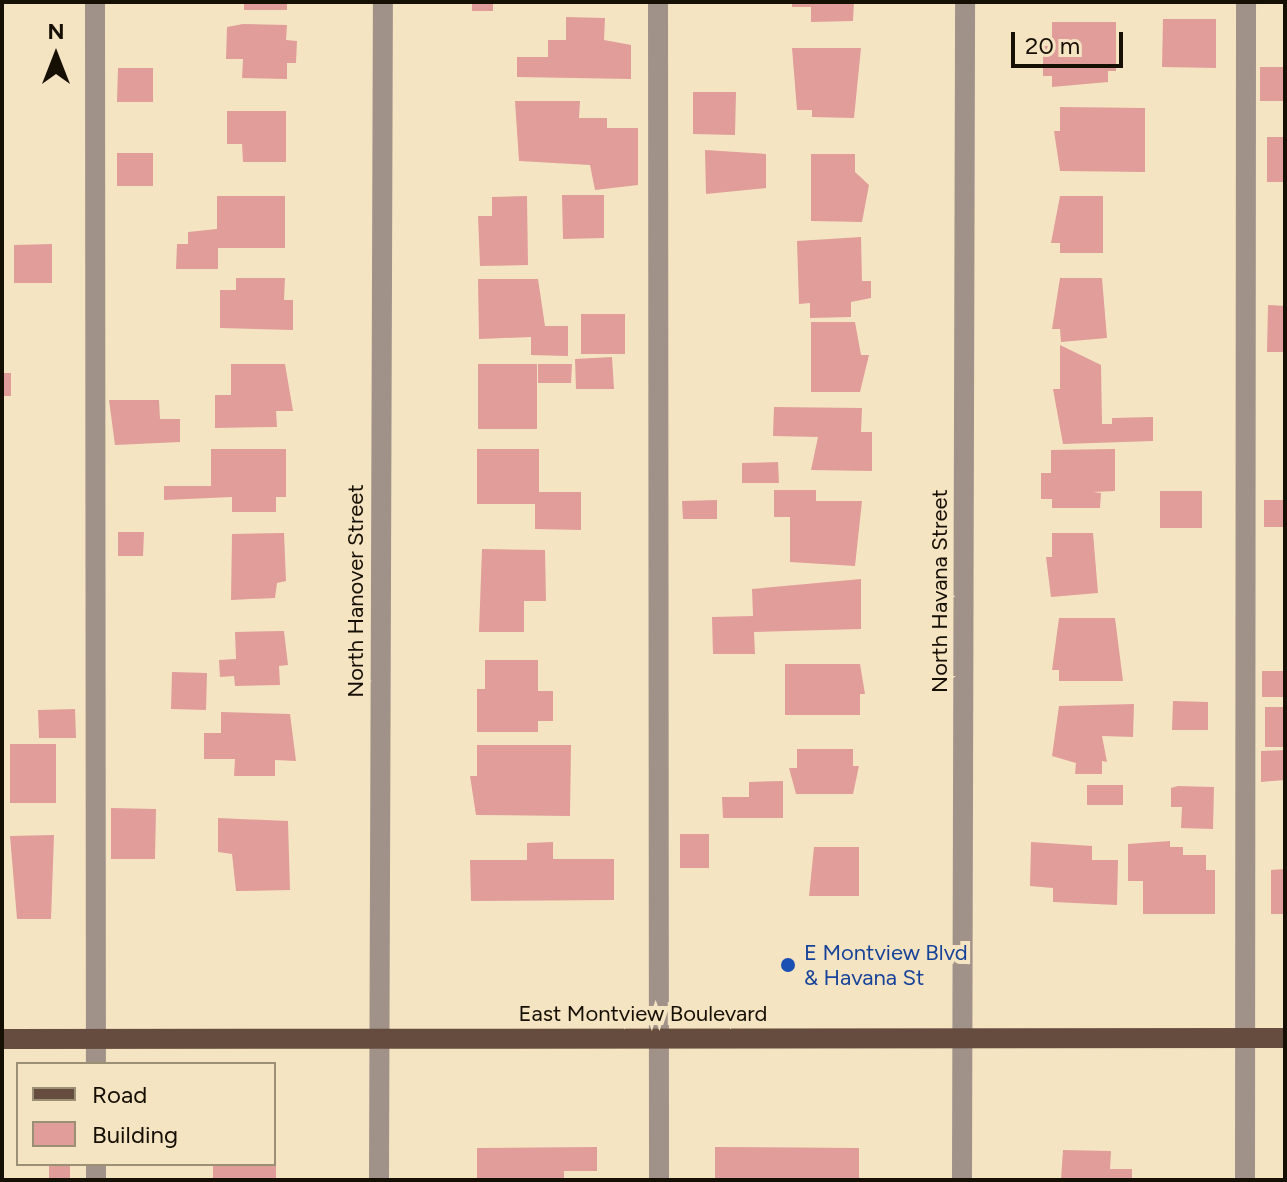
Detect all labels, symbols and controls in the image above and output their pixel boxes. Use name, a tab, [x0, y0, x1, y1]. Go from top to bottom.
north arrow	[16, 16, 96, 96]
scale bar	[1015, 16, 1127, 66]
text: N	[47, 18, 65, 45]
text: 20 m	[1025, 31, 1080, 60]
street label: North Hanover Street	[343, 484, 369, 698]
street label: North Havana Street	[927, 489, 953, 693]
place label: E Montview Blvd & Havana St	[804, 939, 968, 990]
marker: E Montview Blvd & Havana St	[779, 956, 797, 974]
street label: East Montview Boulevard	[519, 1001, 767, 1027]
legend	[16, 1062, 276, 1166]
text: Road	[92, 1080, 147, 1109]
text: Building	[92, 1120, 178, 1149]

